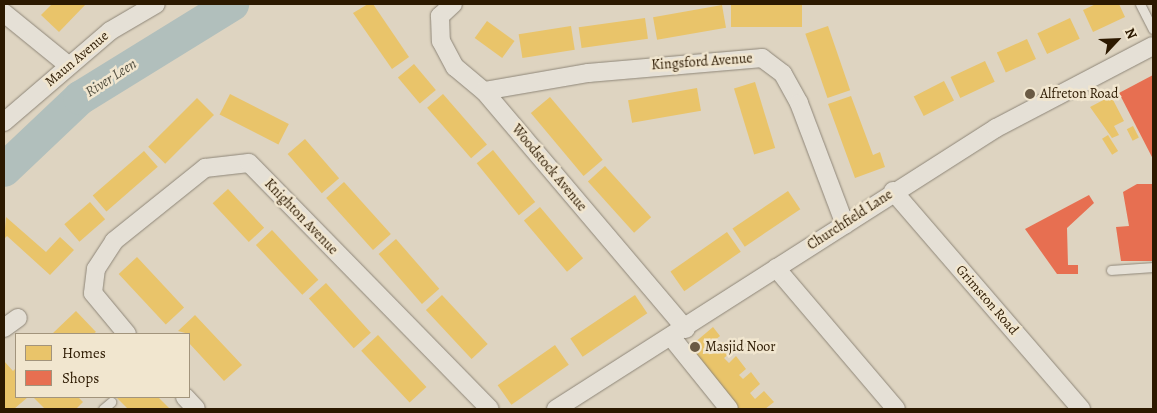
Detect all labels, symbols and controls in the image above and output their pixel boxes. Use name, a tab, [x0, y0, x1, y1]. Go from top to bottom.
north arrow	[1092, 15, 1142, 65]
text: N	[1120, 25, 1142, 42]
street label: Maun Avenue	[42, 28, 112, 90]
street label: Kingsford Avenue	[651, 50, 753, 74]
water label: River Leen	[82, 55, 140, 101]
place label: Alfreton Road	[1040, 86, 1119, 102]
marker: Alfreton Road	[1024, 88, 1036, 100]
street label: Woodstock Avenue	[508, 121, 590, 215]
street label: Knighton Avenue	[261, 176, 341, 258]
street label: Churchfield Lane	[804, 186, 896, 254]
street label: Grimston Road	[952, 262, 1022, 338]
legend	[15, 333, 190, 398]
place label: Masjid Noor	[705, 339, 776, 355]
marker: Masjid Noor	[689, 341, 701, 353]
text: Homes	[62, 343, 106, 363]
text: Shops	[62, 368, 99, 388]

